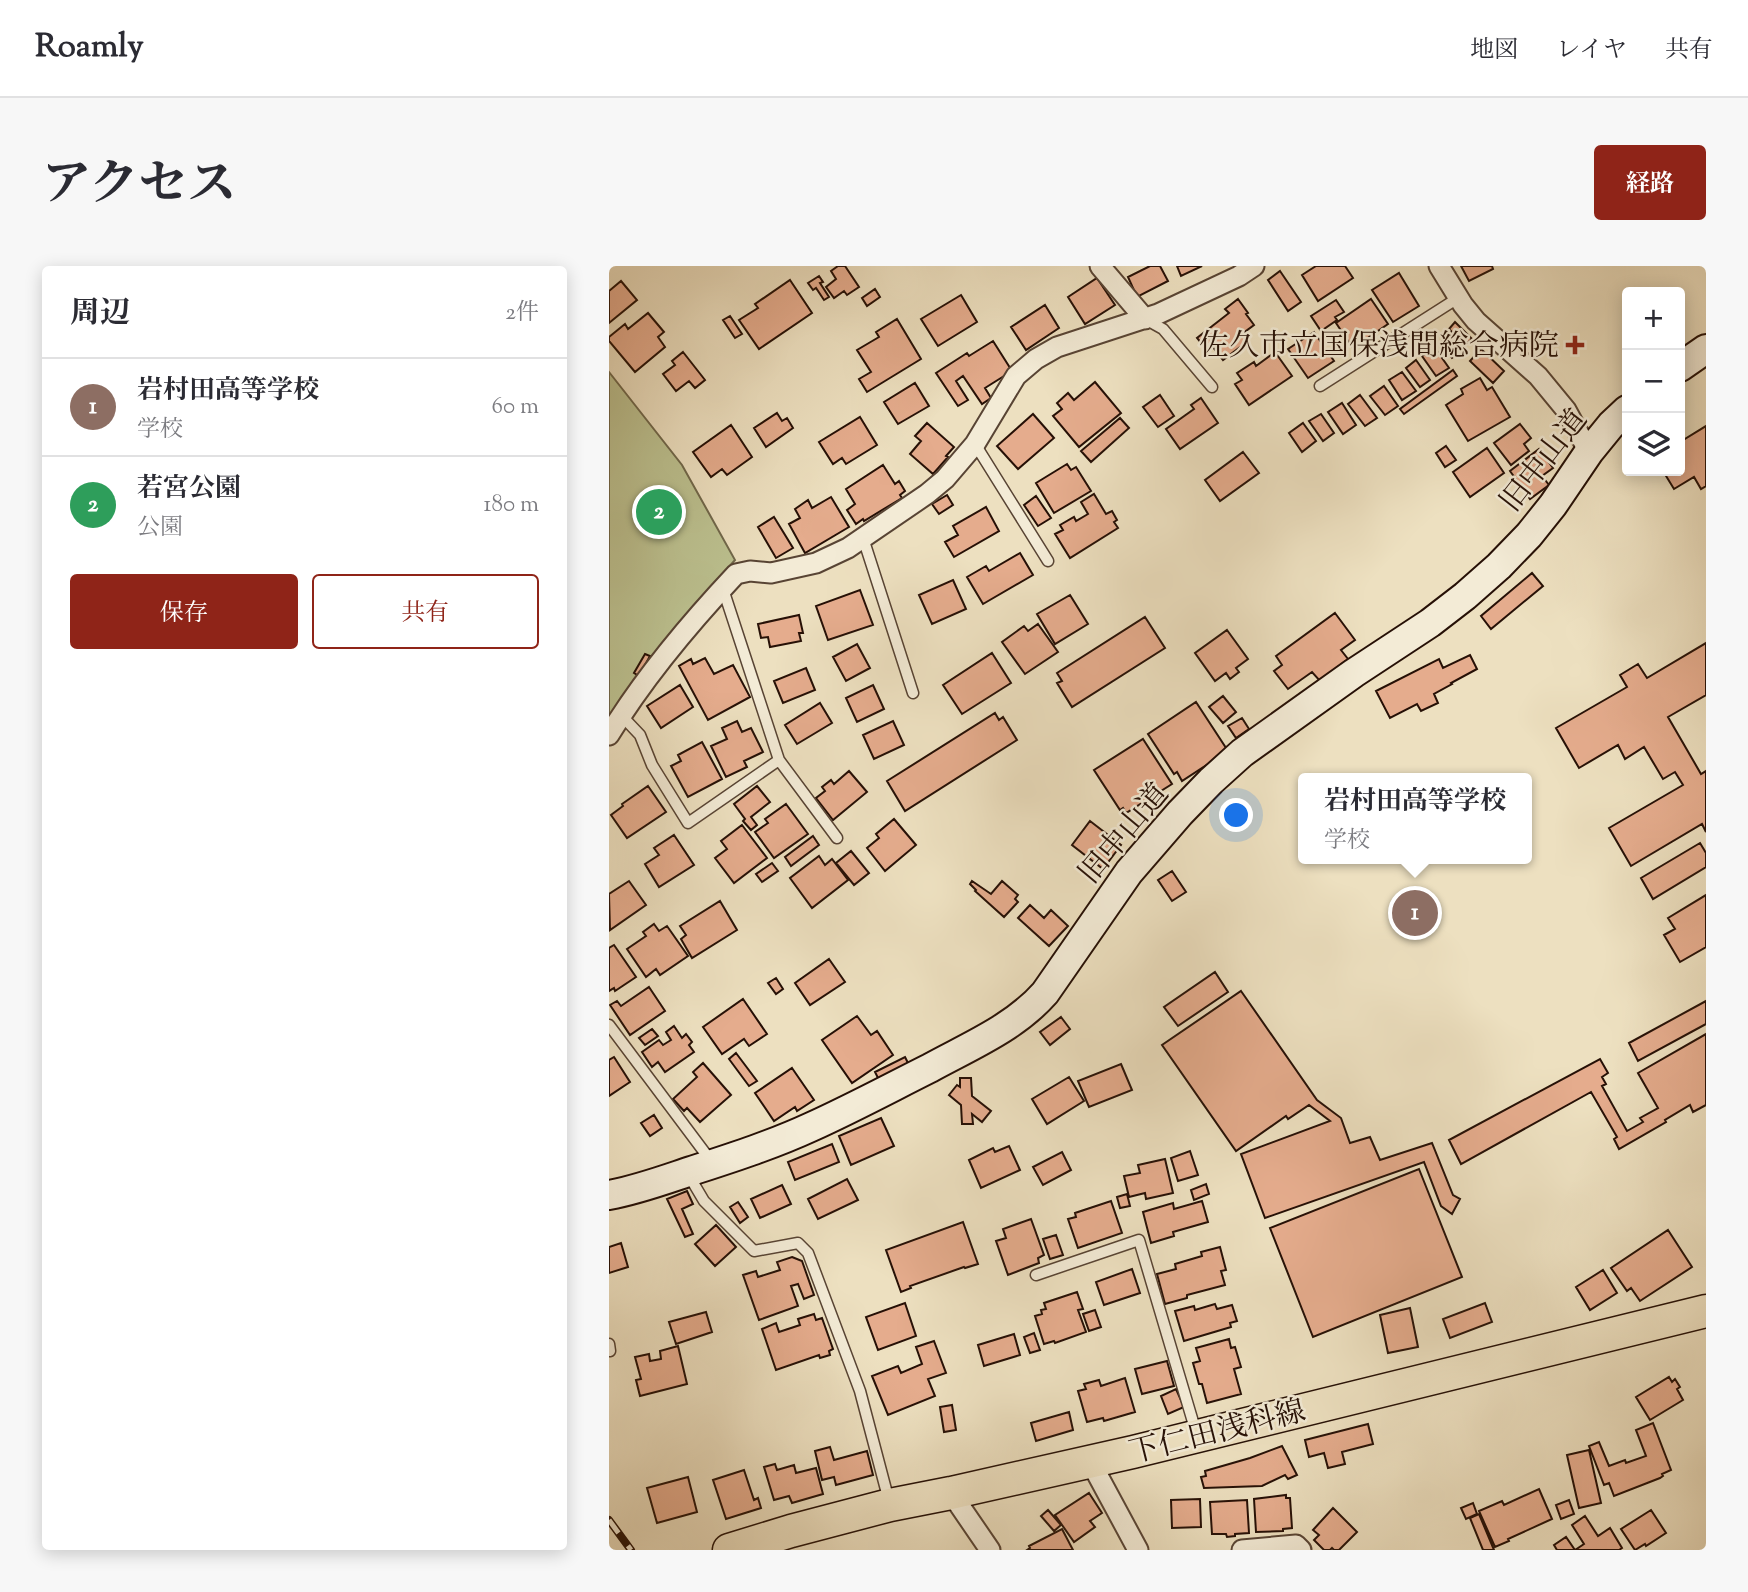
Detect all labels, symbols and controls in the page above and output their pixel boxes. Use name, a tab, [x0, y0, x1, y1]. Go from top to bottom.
text: Roamly	[35, 24, 144, 72]
text: 地図	[1470, 34, 1518, 68]
text: レイヤ	[1556, 34, 1627, 68]
text: 共有	[1665, 34, 1713, 68]
button: 経路	[1594, 145, 1706, 220]
text: アクセス	[42, 152, 237, 222]
map controls	[1622, 287, 1685, 476]
button: +	[1622, 287, 1685, 350]
text: 周辺	[70, 293, 130, 336]
text: 2件	[505, 297, 539, 330]
place label: 佐久市立国保浅間総合病院	[1199, 326, 1559, 369]
marker: 佐久市立国保浅間総合病院	[1565, 335, 1585, 355]
button: −	[1622, 350, 1685, 413]
text: 岩村田高等学校	[137, 373, 319, 410]
text: 1	[89, 391, 97, 424]
text: 60 m	[491, 391, 539, 424]
street label: 旧中山道	[1491, 401, 1599, 522]
button: layers	[1622, 413, 1685, 476]
text: 学校	[137, 414, 183, 447]
text: 若宮公園	[137, 471, 241, 508]
pin: 2	[636, 486, 682, 538]
text: 2	[88, 489, 98, 522]
text: 180 m	[484, 489, 539, 522]
text: 公園	[137, 512, 183, 545]
button: 保存	[70, 574, 298, 649]
button: 共有	[312, 574, 539, 649]
popup	[1298, 773, 1532, 864]
street label: 旧中山道	[1070, 775, 1180, 894]
text: 岩村田高等学校	[1324, 784, 1506, 821]
your location	[1219, 798, 1253, 832]
text: 学校	[1324, 825, 1370, 858]
pin: 1	[1392, 887, 1438, 939]
street label: 下仁田浅科線	[1125, 1391, 1310, 1476]

